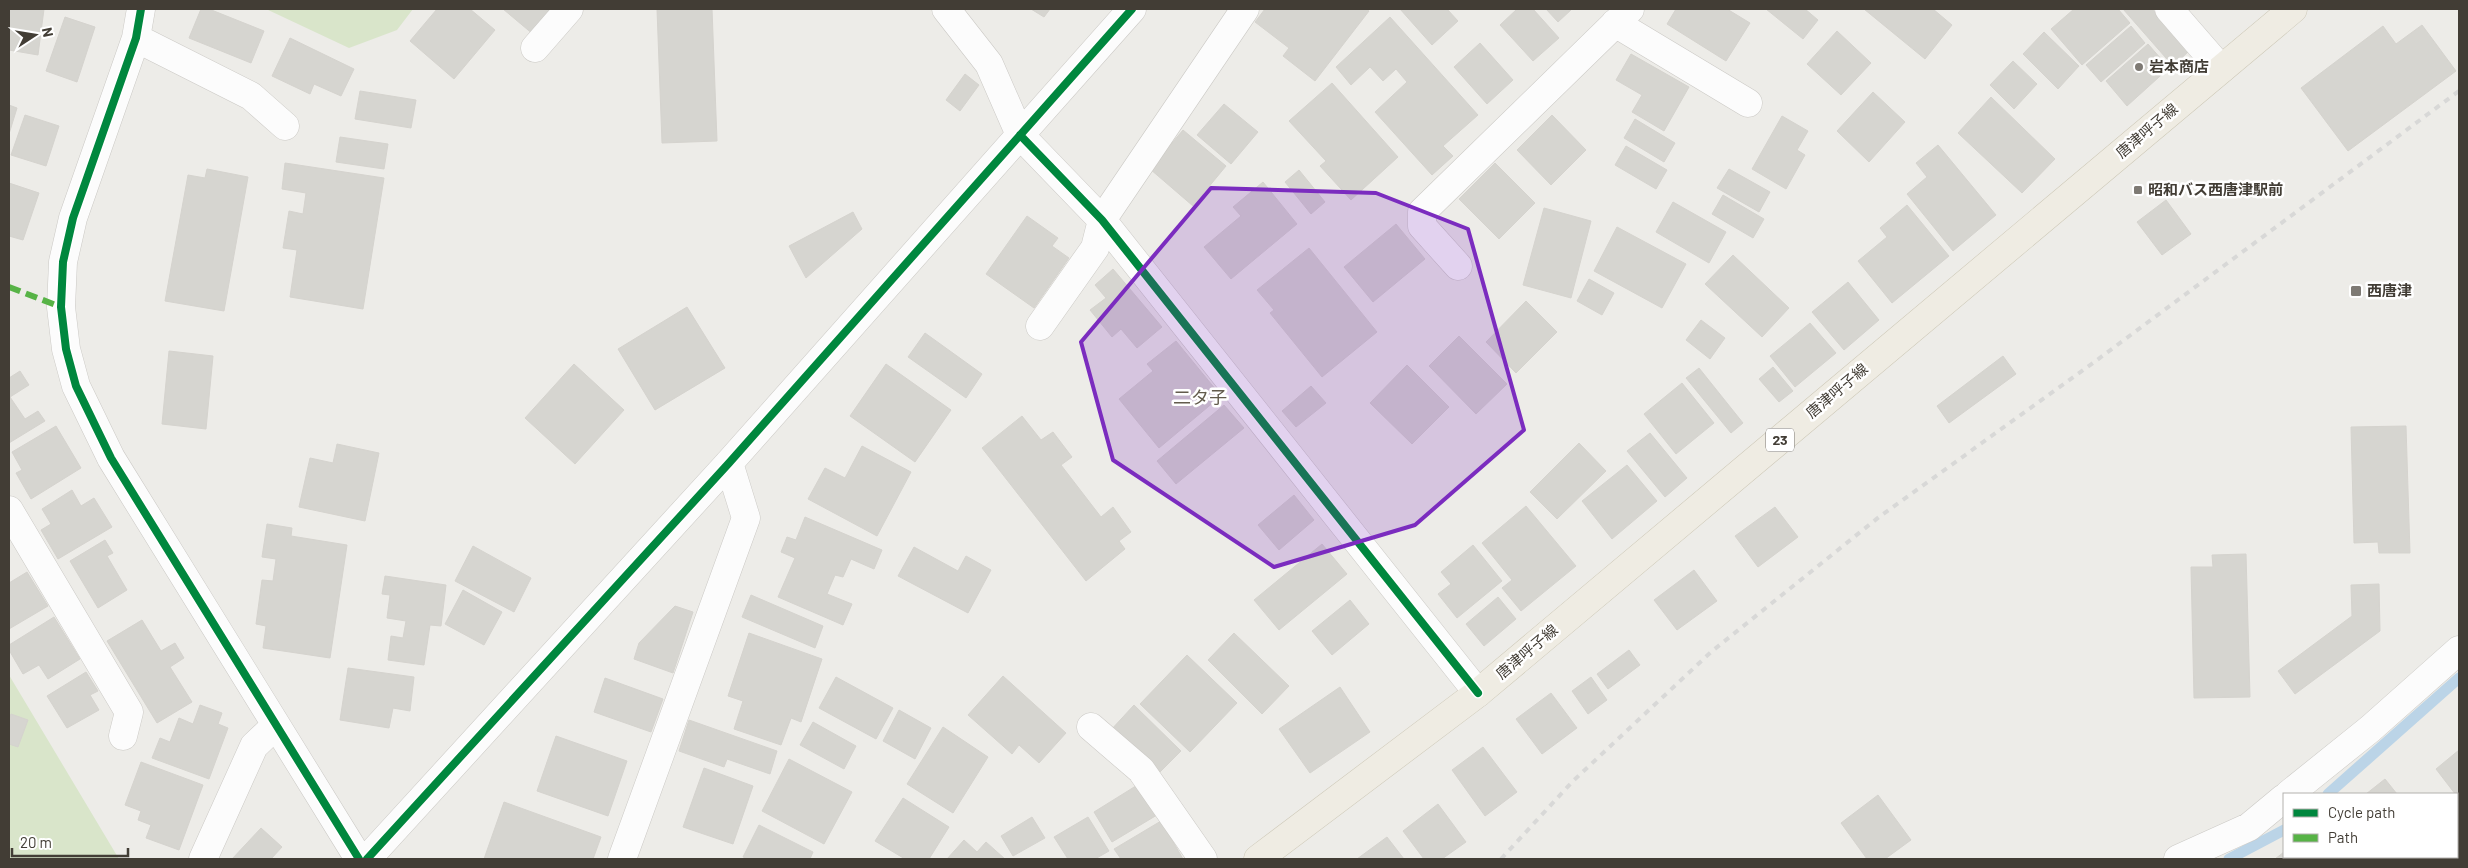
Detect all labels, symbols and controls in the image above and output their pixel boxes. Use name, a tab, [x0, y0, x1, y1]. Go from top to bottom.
north arrow	[10, 10, 60, 60]
text: N	[39, 26, 57, 39]
place label: 岩本商店	[2149, 57, 2209, 75]
marker: 岩本商店	[2133, 61, 2145, 73]
street label: 唐津呼子線	[2112, 99, 2181, 161]
place label: 昭和バス西唐津駅前	[2148, 180, 2283, 198]
marker: 昭和バス西唐津駅前	[2132, 184, 2144, 196]
place label: 西唐津	[2367, 281, 2412, 299]
marker: 西唐津	[2349, 284, 2363, 298]
street label: 唐津呼子線	[1802, 359, 1871, 421]
district label: 二タ子	[1173, 386, 1227, 408]
road number: 23	[1766, 428, 1794, 452]
street label: 唐津呼子線	[1492, 620, 1561, 682]
legend	[2283, 793, 2458, 858]
text: Cycle path	[2328, 803, 2395, 821]
scale bar	[12, 826, 129, 858]
text: Path	[2328, 828, 2358, 846]
text: 20 m	[20, 833, 52, 851]

